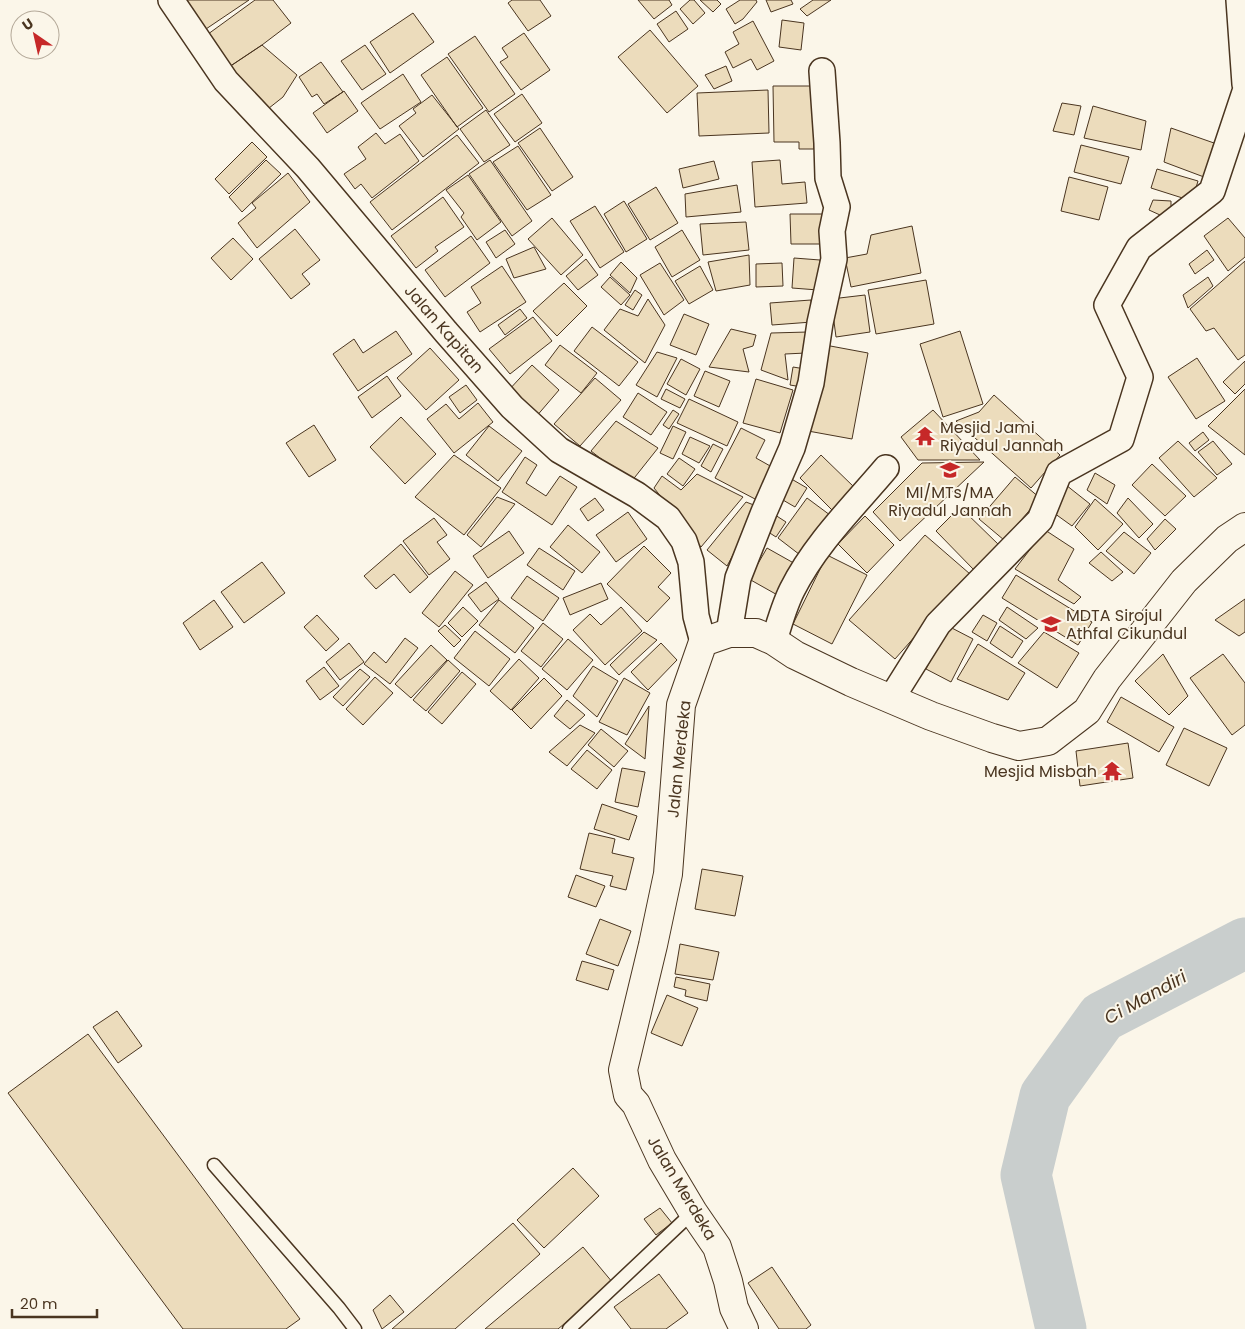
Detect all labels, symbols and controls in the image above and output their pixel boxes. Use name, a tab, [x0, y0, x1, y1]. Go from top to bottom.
north arrow	[10, 10, 60, 60]
text: U	[18, 13, 38, 35]
street label: Jalan Kapitan	[399, 280, 489, 378]
place label: Mesjid Jami Riyadul Jannah	[940, 416, 1064, 457]
temple icon: Mesjid Jami Riyadul Jannah	[914, 425, 936, 447]
school or university icon: MI/MTs/MA Riyadul Jannah	[939, 459, 961, 481]
place label: MI/MTs/MA Riyadul Jannah	[888, 481, 1012, 522]
place label: MDTA Sirojul Athfal Cikundul	[1066, 604, 1187, 645]
school or university icon: MDTA Sirojul Athfal Cikundul	[1040, 613, 1062, 635]
street label: Jalan Merdeka	[661, 699, 697, 819]
place label: Mesjid Misbah	[984, 760, 1097, 783]
temple icon: Mesjid Misbah	[1101, 760, 1123, 782]
water label: Ci Mandiri	[1099, 964, 1191, 1030]
street label: Jalan Merdeka	[642, 1131, 722, 1245]
scale bar	[12, 1286, 98, 1318]
text: 20 m	[20, 1293, 58, 1314]

